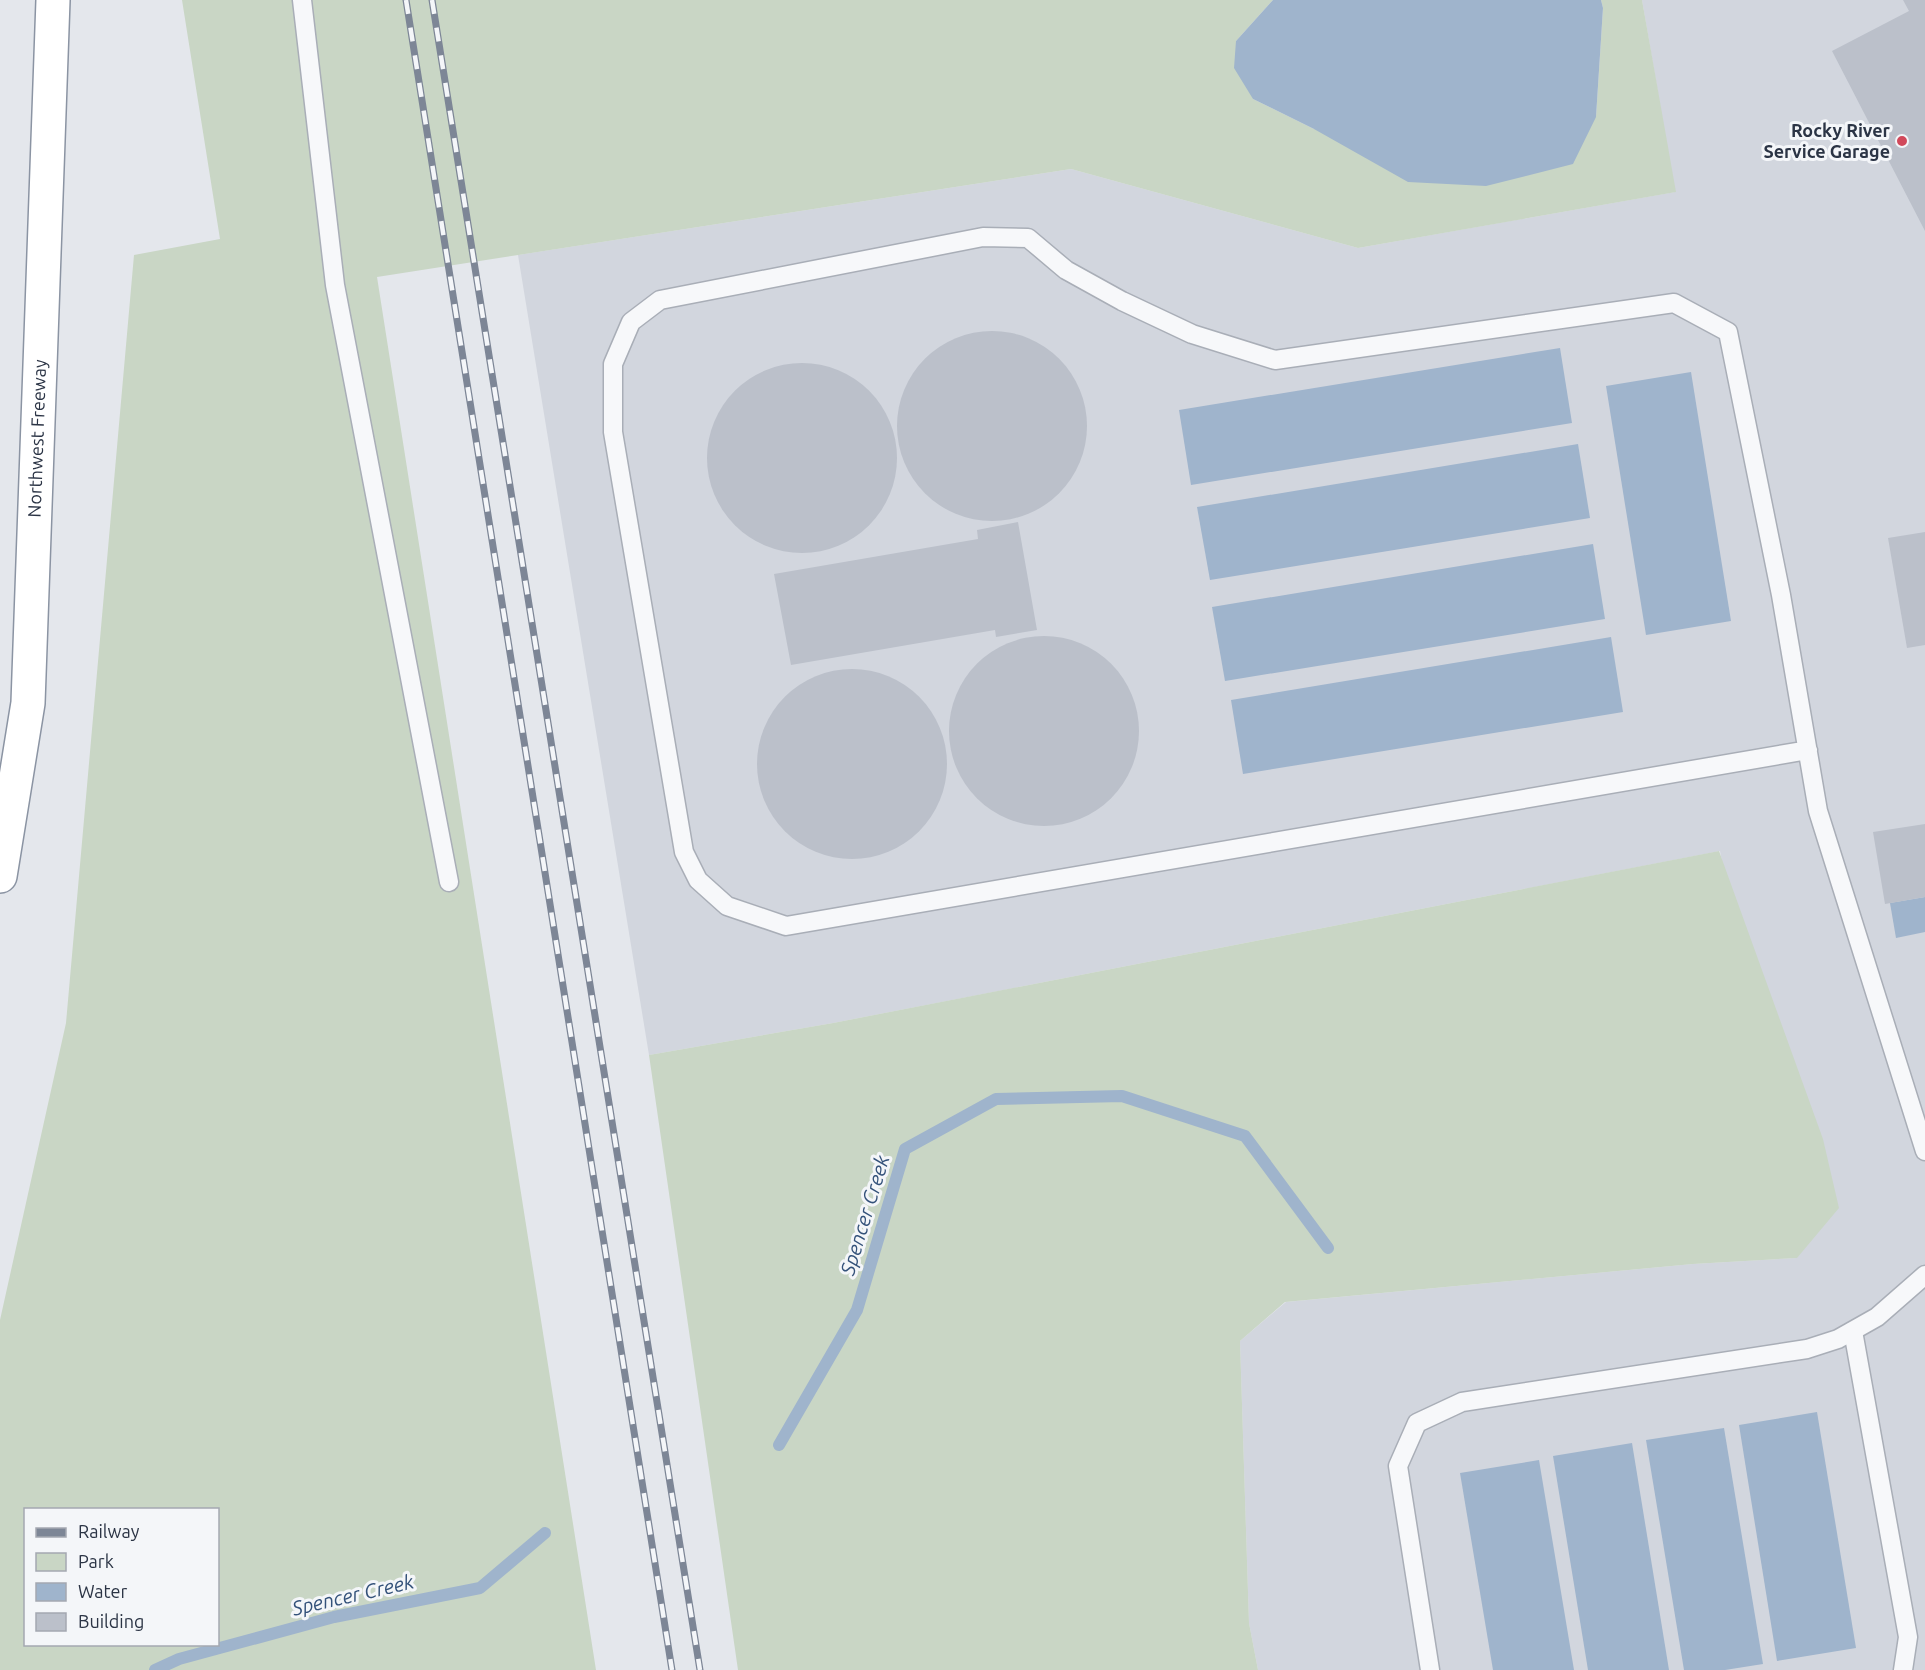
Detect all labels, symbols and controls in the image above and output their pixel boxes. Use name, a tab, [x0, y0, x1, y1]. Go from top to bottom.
place label: Rocky River Service Garage	[1764, 120, 1891, 161]
marker: Rocky River Service Garage	[1895, 134, 1909, 148]
street label: Northwest Freeway	[24, 359, 49, 518]
water label: Spencer Creek	[835, 1151, 894, 1279]
legend	[24, 1508, 219, 1646]
text: Railway	[78, 1521, 140, 1541]
text: Park	[78, 1551, 114, 1571]
water label: Spencer Creek	[289, 1569, 417, 1620]
text: Water	[78, 1581, 128, 1601]
text: Building	[78, 1611, 144, 1631]

